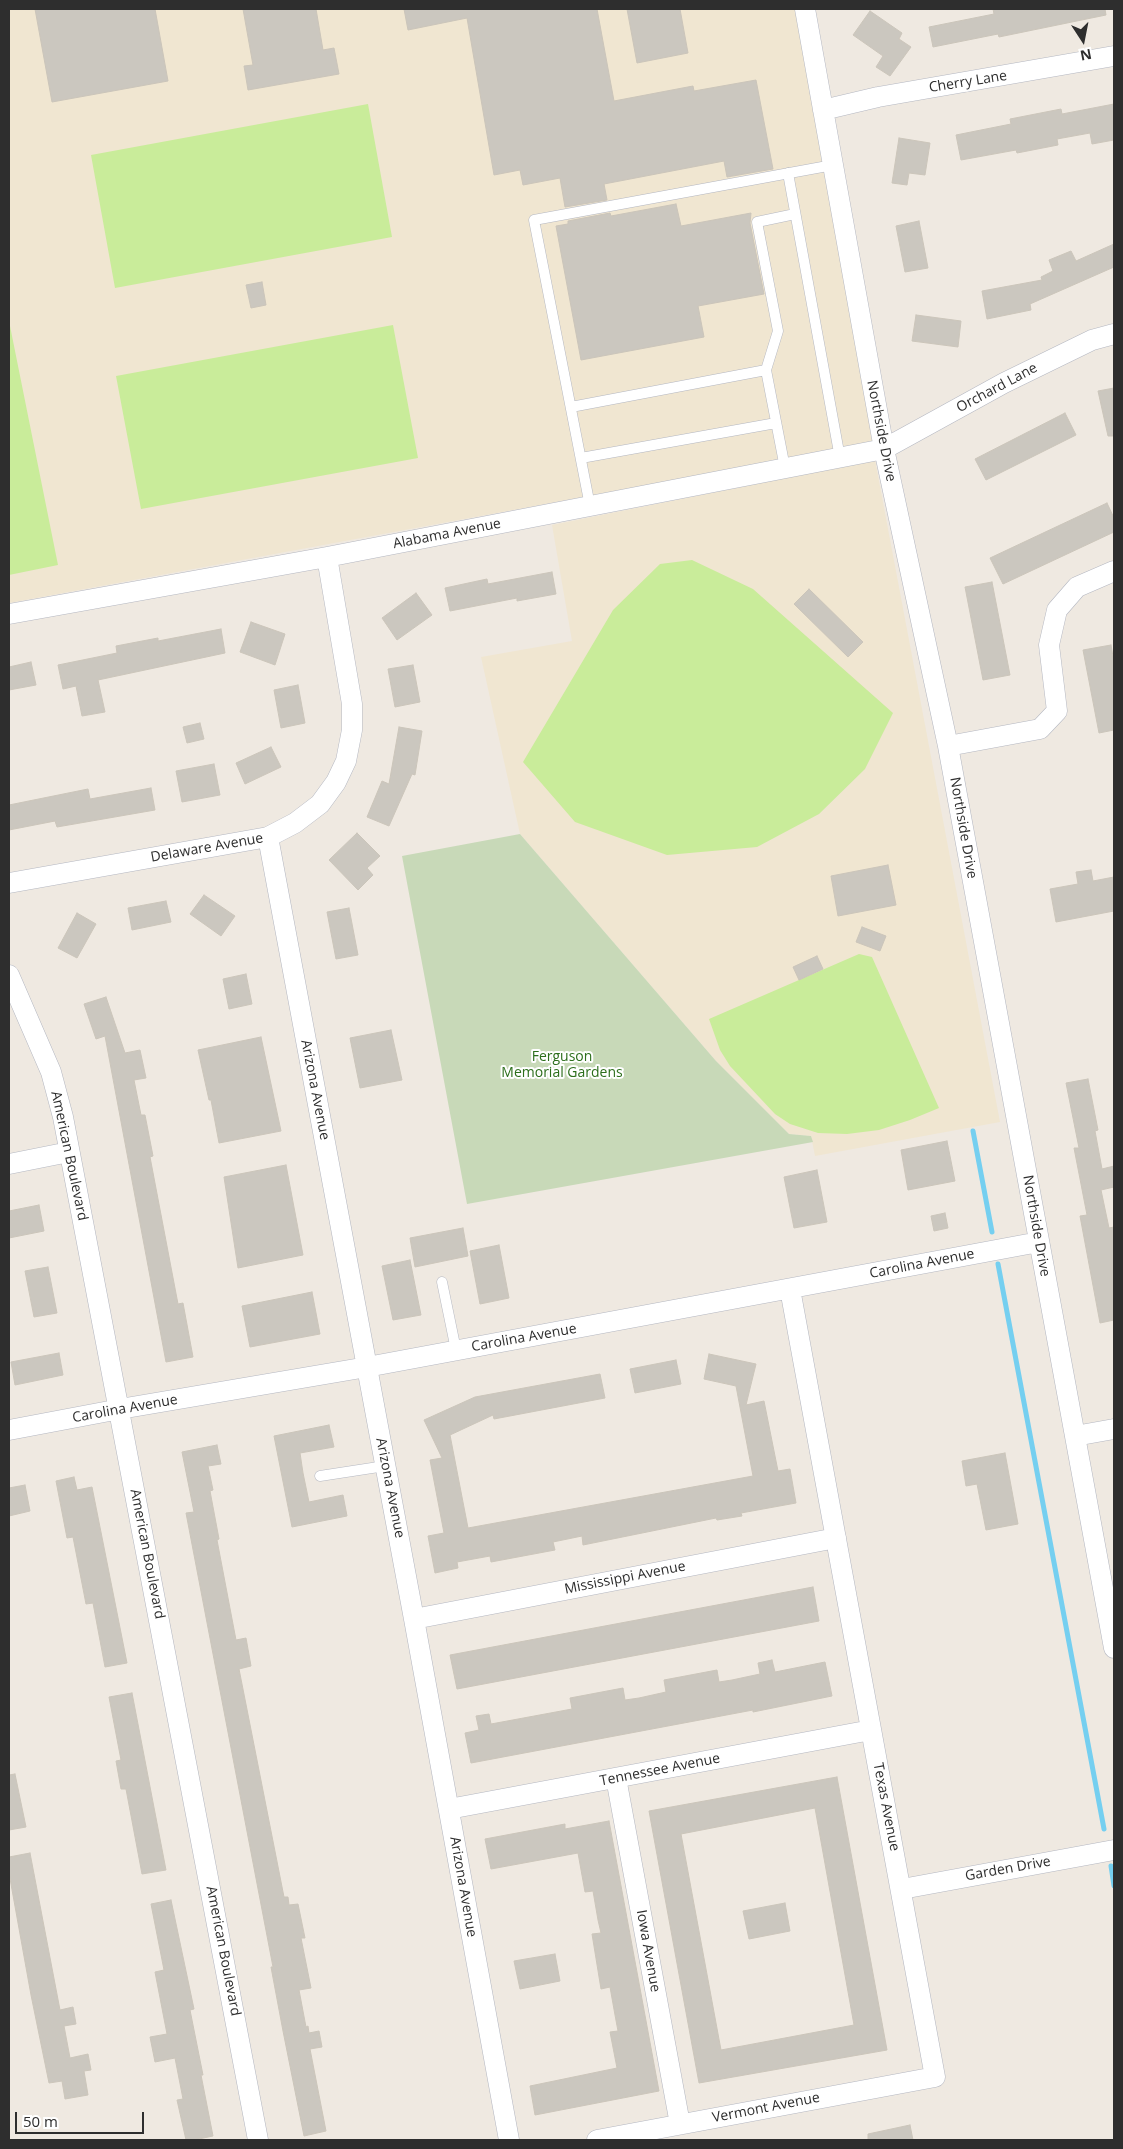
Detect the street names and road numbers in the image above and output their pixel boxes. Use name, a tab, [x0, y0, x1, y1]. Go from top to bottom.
street label: Cherry Lane	[928, 68, 1008, 96]
street label: Orchard Lane	[954, 360, 1040, 416]
street label: Northside Drive	[863, 379, 899, 483]
street label: Alabama Avenue	[392, 515, 502, 553]
street label: Northside Drive	[946, 776, 980, 880]
street label: Delaware Avenue	[149, 830, 265, 866]
street label: Arizona Avenue	[297, 1038, 333, 1142]
street label: American Boulevard	[47, 1090, 91, 1222]
street label: Northside Drive	[1019, 1174, 1053, 1278]
street label: Carolina Avenue	[868, 1246, 976, 1282]
street label: Carolina Avenue	[470, 1320, 578, 1356]
street label: Carolina Avenue	[71, 1391, 179, 1427]
street label: Arizona Avenue	[372, 1436, 408, 1540]
street label: American Boulevard	[126, 1488, 168, 1620]
street label: Mississippi Avenue	[563, 1558, 687, 1598]
street label: Tennessee Avenue	[598, 1750, 722, 1790]
street label: Texas Avenue	[869, 1761, 903, 1853]
street label: Arizona Avenue	[446, 1835, 480, 1939]
street label: Garden Drive	[964, 1853, 1052, 1885]
street label: American Boulevard	[202, 1885, 244, 2017]
street label: Iowa Avenue	[632, 1909, 664, 1993]
street label: Vermont Avenue	[711, 2089, 821, 2127]

